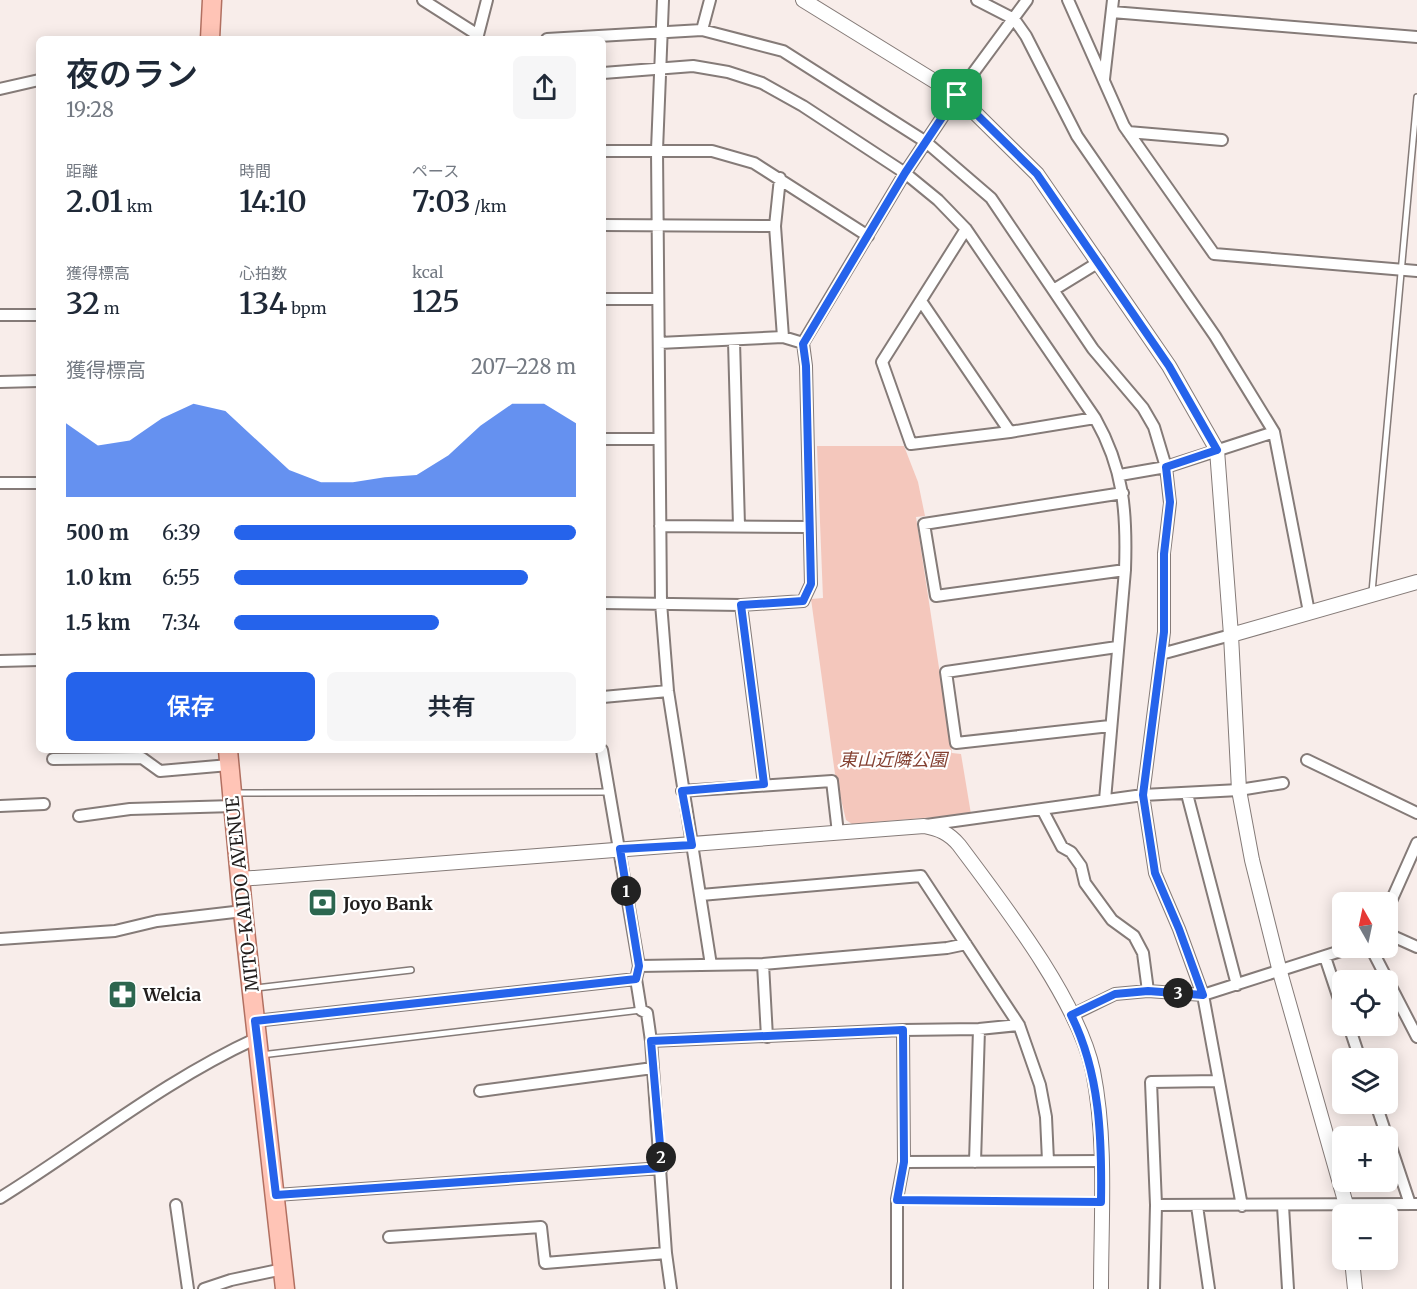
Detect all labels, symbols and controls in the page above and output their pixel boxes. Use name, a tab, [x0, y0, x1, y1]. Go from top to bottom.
text: 夜のラン	[66, 54, 198, 95]
button: share	[513, 56, 576, 119]
pin	[931, 69, 982, 120]
icon: arrive	[940, 78, 973, 111]
text: 19:28	[66, 97, 114, 122]
text: 距離	[66, 161, 98, 181]
text: 時間	[239, 161, 271, 181]
text: ペース	[412, 161, 459, 181]
text: 2.01	[66, 182, 123, 220]
text: 14:10	[239, 182, 307, 220]
text: 7:03	[412, 182, 471, 220]
text: km	[123, 196, 153, 216]
text: /km	[471, 196, 507, 216]
text: kcal	[412, 262, 443, 282]
text: 獲得標高	[66, 263, 130, 283]
text: 心拍数	[239, 263, 287, 283]
text: 125	[412, 282, 460, 320]
text: 32	[66, 284, 100, 322]
text: 134	[239, 284, 287, 322]
text: m	[100, 298, 120, 318]
text: bpm	[287, 298, 327, 318]
text: 207–228 m	[471, 354, 576, 379]
text: 獲得標高	[66, 357, 146, 382]
text: 500 m	[66, 520, 129, 545]
text: 6:39	[162, 520, 201, 545]
text: 1.0 km	[66, 565, 132, 590]
text: 6:55	[162, 565, 200, 590]
text: 1.5 km	[66, 610, 130, 635]
text: 7:34	[162, 610, 200, 635]
button: 保存	[66, 672, 315, 741]
button: 共有	[327, 672, 576, 741]
park label: 東山近隣公園	[839, 748, 950, 771]
street label: MITO-KAIDO AVENUE	[220, 794, 264, 993]
pin: 1	[611, 876, 641, 906]
text: 1	[622, 881, 630, 901]
bank icon: Joyo Bank	[306, 887, 338, 919]
place label: Joyo Bank	[342, 892, 433, 915]
north arrow	[1332, 892, 1398, 958]
map controls	[1332, 892, 1398, 1270]
button: locate	[1332, 970, 1398, 1036]
pharmacy icon: Welcia	[106, 978, 138, 1010]
pin: 3	[1163, 978, 1193, 1008]
place label: Welcia	[142, 983, 201, 1006]
text: 3	[1173, 983, 1183, 1003]
button: layers	[1332, 1048, 1398, 1114]
button: +	[1332, 1126, 1398, 1192]
pin: 2	[646, 1142, 676, 1172]
text: 2	[656, 1147, 666, 1167]
button: −	[1332, 1204, 1398, 1270]

